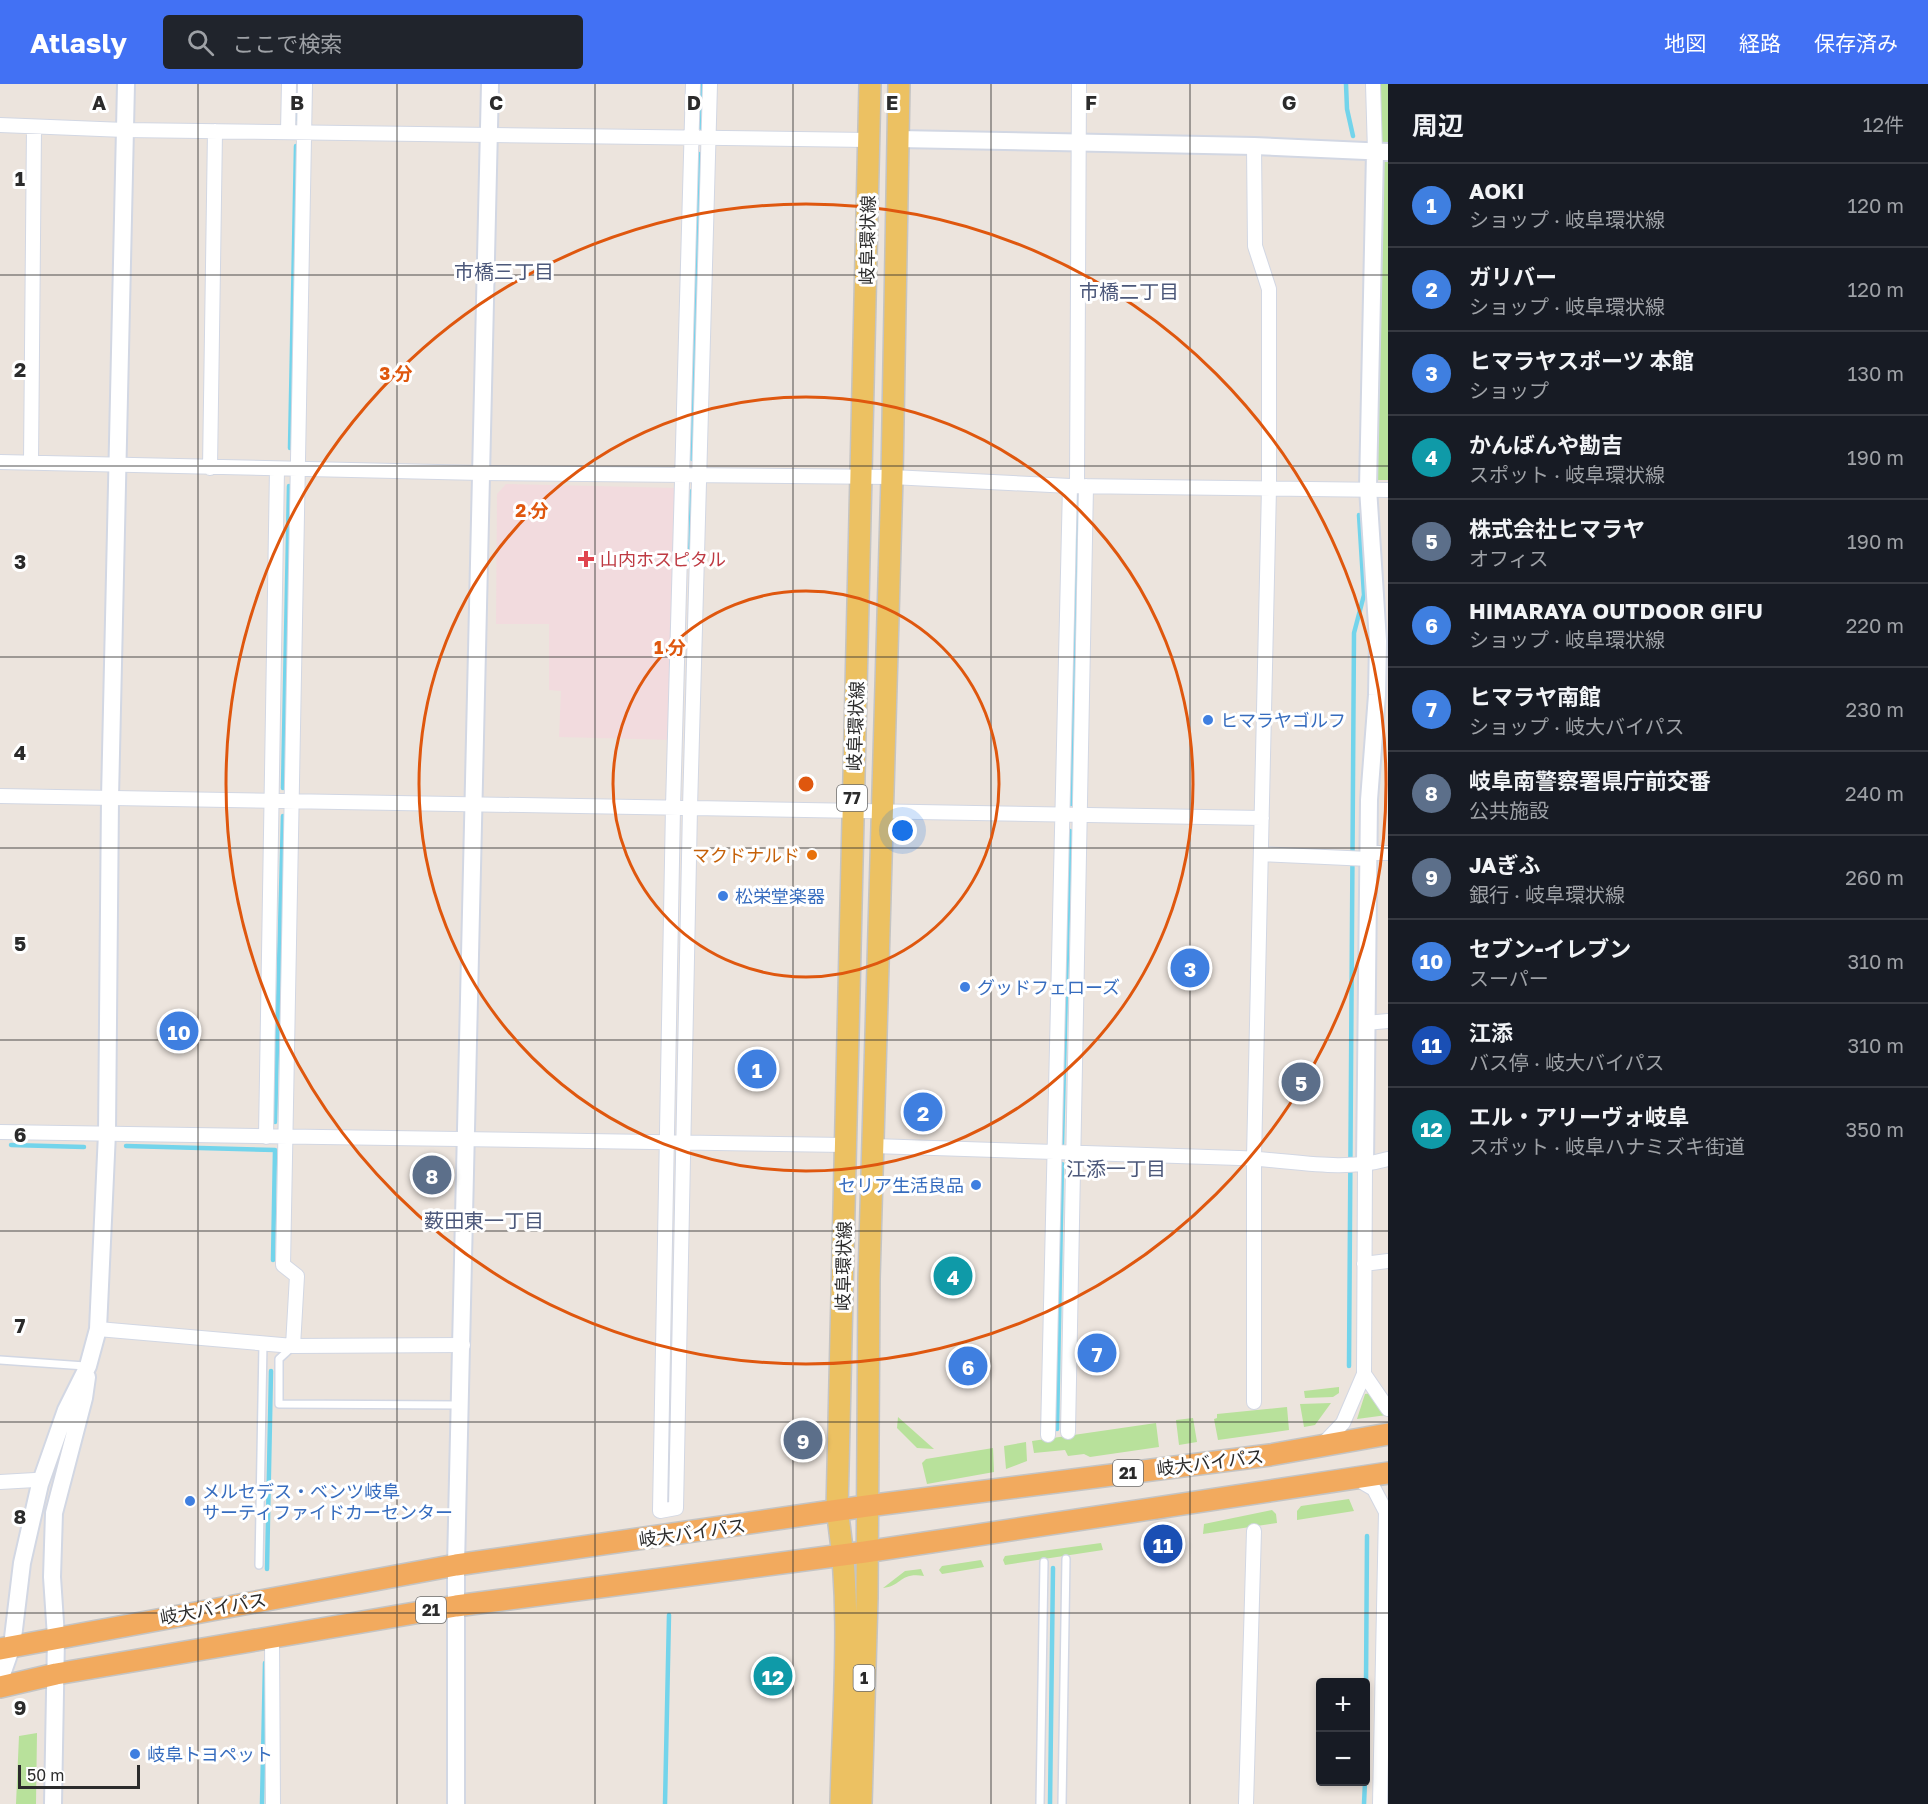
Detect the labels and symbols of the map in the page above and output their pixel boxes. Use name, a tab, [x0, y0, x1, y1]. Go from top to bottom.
text: A	[92, 90, 106, 114]
text: B	[290, 90, 304, 114]
text: C	[489, 90, 503, 114]
text: D	[687, 90, 701, 114]
text: E	[886, 90, 898, 114]
text: F	[1085, 90, 1097, 114]
text: G	[1282, 90, 1296, 114]
text: 1	[15, 166, 25, 190]
street label: 岐阜環状線	[855, 195, 879, 285]
district label: 市橋三丁目	[454, 259, 554, 283]
district label: 市橋二丁目	[1079, 279, 1179, 303]
text: 2	[14, 357, 26, 381]
text: 3 分	[379, 362, 413, 384]
text: 2 分	[515, 499, 549, 521]
place label: 山内ホスピタル	[600, 548, 726, 570]
text: 3	[14, 549, 26, 573]
marker: 山内ホスピタル	[577, 550, 595, 568]
text: 1 分	[654, 636, 686, 658]
street label: 岐阜環状線	[842, 681, 868, 771]
place label: ヒマラヤゴルフ	[1220, 709, 1346, 731]
marker: ヒマラヤゴルフ	[1201, 713, 1215, 727]
text: 4	[14, 740, 26, 764]
centre of rings	[796, 774, 816, 794]
road number: 77	[837, 785, 867, 811]
your location	[888, 816, 917, 845]
place label: マクドナルド	[692, 844, 800, 866]
marker: マクドナルド	[805, 848, 819, 862]
place label: 松栄堂楽器	[735, 885, 825, 907]
marker: 松栄堂楽器	[716, 889, 730, 903]
text: 5	[14, 931, 26, 955]
pin: 3	[1170, 946, 1210, 990]
place label: グッドフェローズ	[977, 976, 1120, 998]
marker: グッドフェローズ	[958, 980, 972, 994]
pin: 10	[160, 1008, 198, 1054]
pin: 1	[738, 1046, 777, 1092]
pin: 5	[1282, 1060, 1320, 1104]
pin: 2	[904, 1090, 942, 1134]
text: 6	[14, 1122, 26, 1146]
pin: 8	[412, 1152, 452, 1198]
district label: 江添一丁目	[1066, 1156, 1166, 1180]
place label: セリア生活良品	[838, 1174, 964, 1196]
marker: セリア生活良品	[969, 1178, 983, 1192]
district label: 薮田東一丁目	[424, 1208, 544, 1232]
street label: 岐阜環状線	[831, 1221, 855, 1311]
pin: 4	[934, 1254, 972, 1298]
text: 7	[15, 1313, 26, 1337]
pin: 7	[1078, 1330, 1116, 1376]
pin: 6	[948, 1344, 988, 1388]
pin: 9	[784, 1418, 822, 1462]
street label: 岐大バイパス	[1155, 1445, 1265, 1479]
road number: 21	[1113, 1460, 1143, 1486]
place label: メルセデス・ベンツ岐阜 サーティファイドカーセンター	[202, 1480, 453, 1523]
marker: メルセデス・ベンツ岐阜 サーティファイドカーセンター	[183, 1494, 197, 1508]
text: 8	[14, 1504, 26, 1528]
street label: 岐大バイパス	[637, 1514, 747, 1550]
pin: 11	[1144, 1522, 1182, 1566]
street label: 岐大バイパス	[158, 1588, 268, 1628]
road number: 21	[416, 1597, 446, 1623]
pin: 12	[754, 1654, 792, 1698]
road number: 1	[854, 1665, 874, 1691]
text: 9	[14, 1695, 26, 1719]
place label: 岐阜トヨペット	[147, 1743, 273, 1765]
marker: 岐阜トヨペット	[128, 1747, 142, 1761]
scale bar	[18, 1762, 140, 1790]

